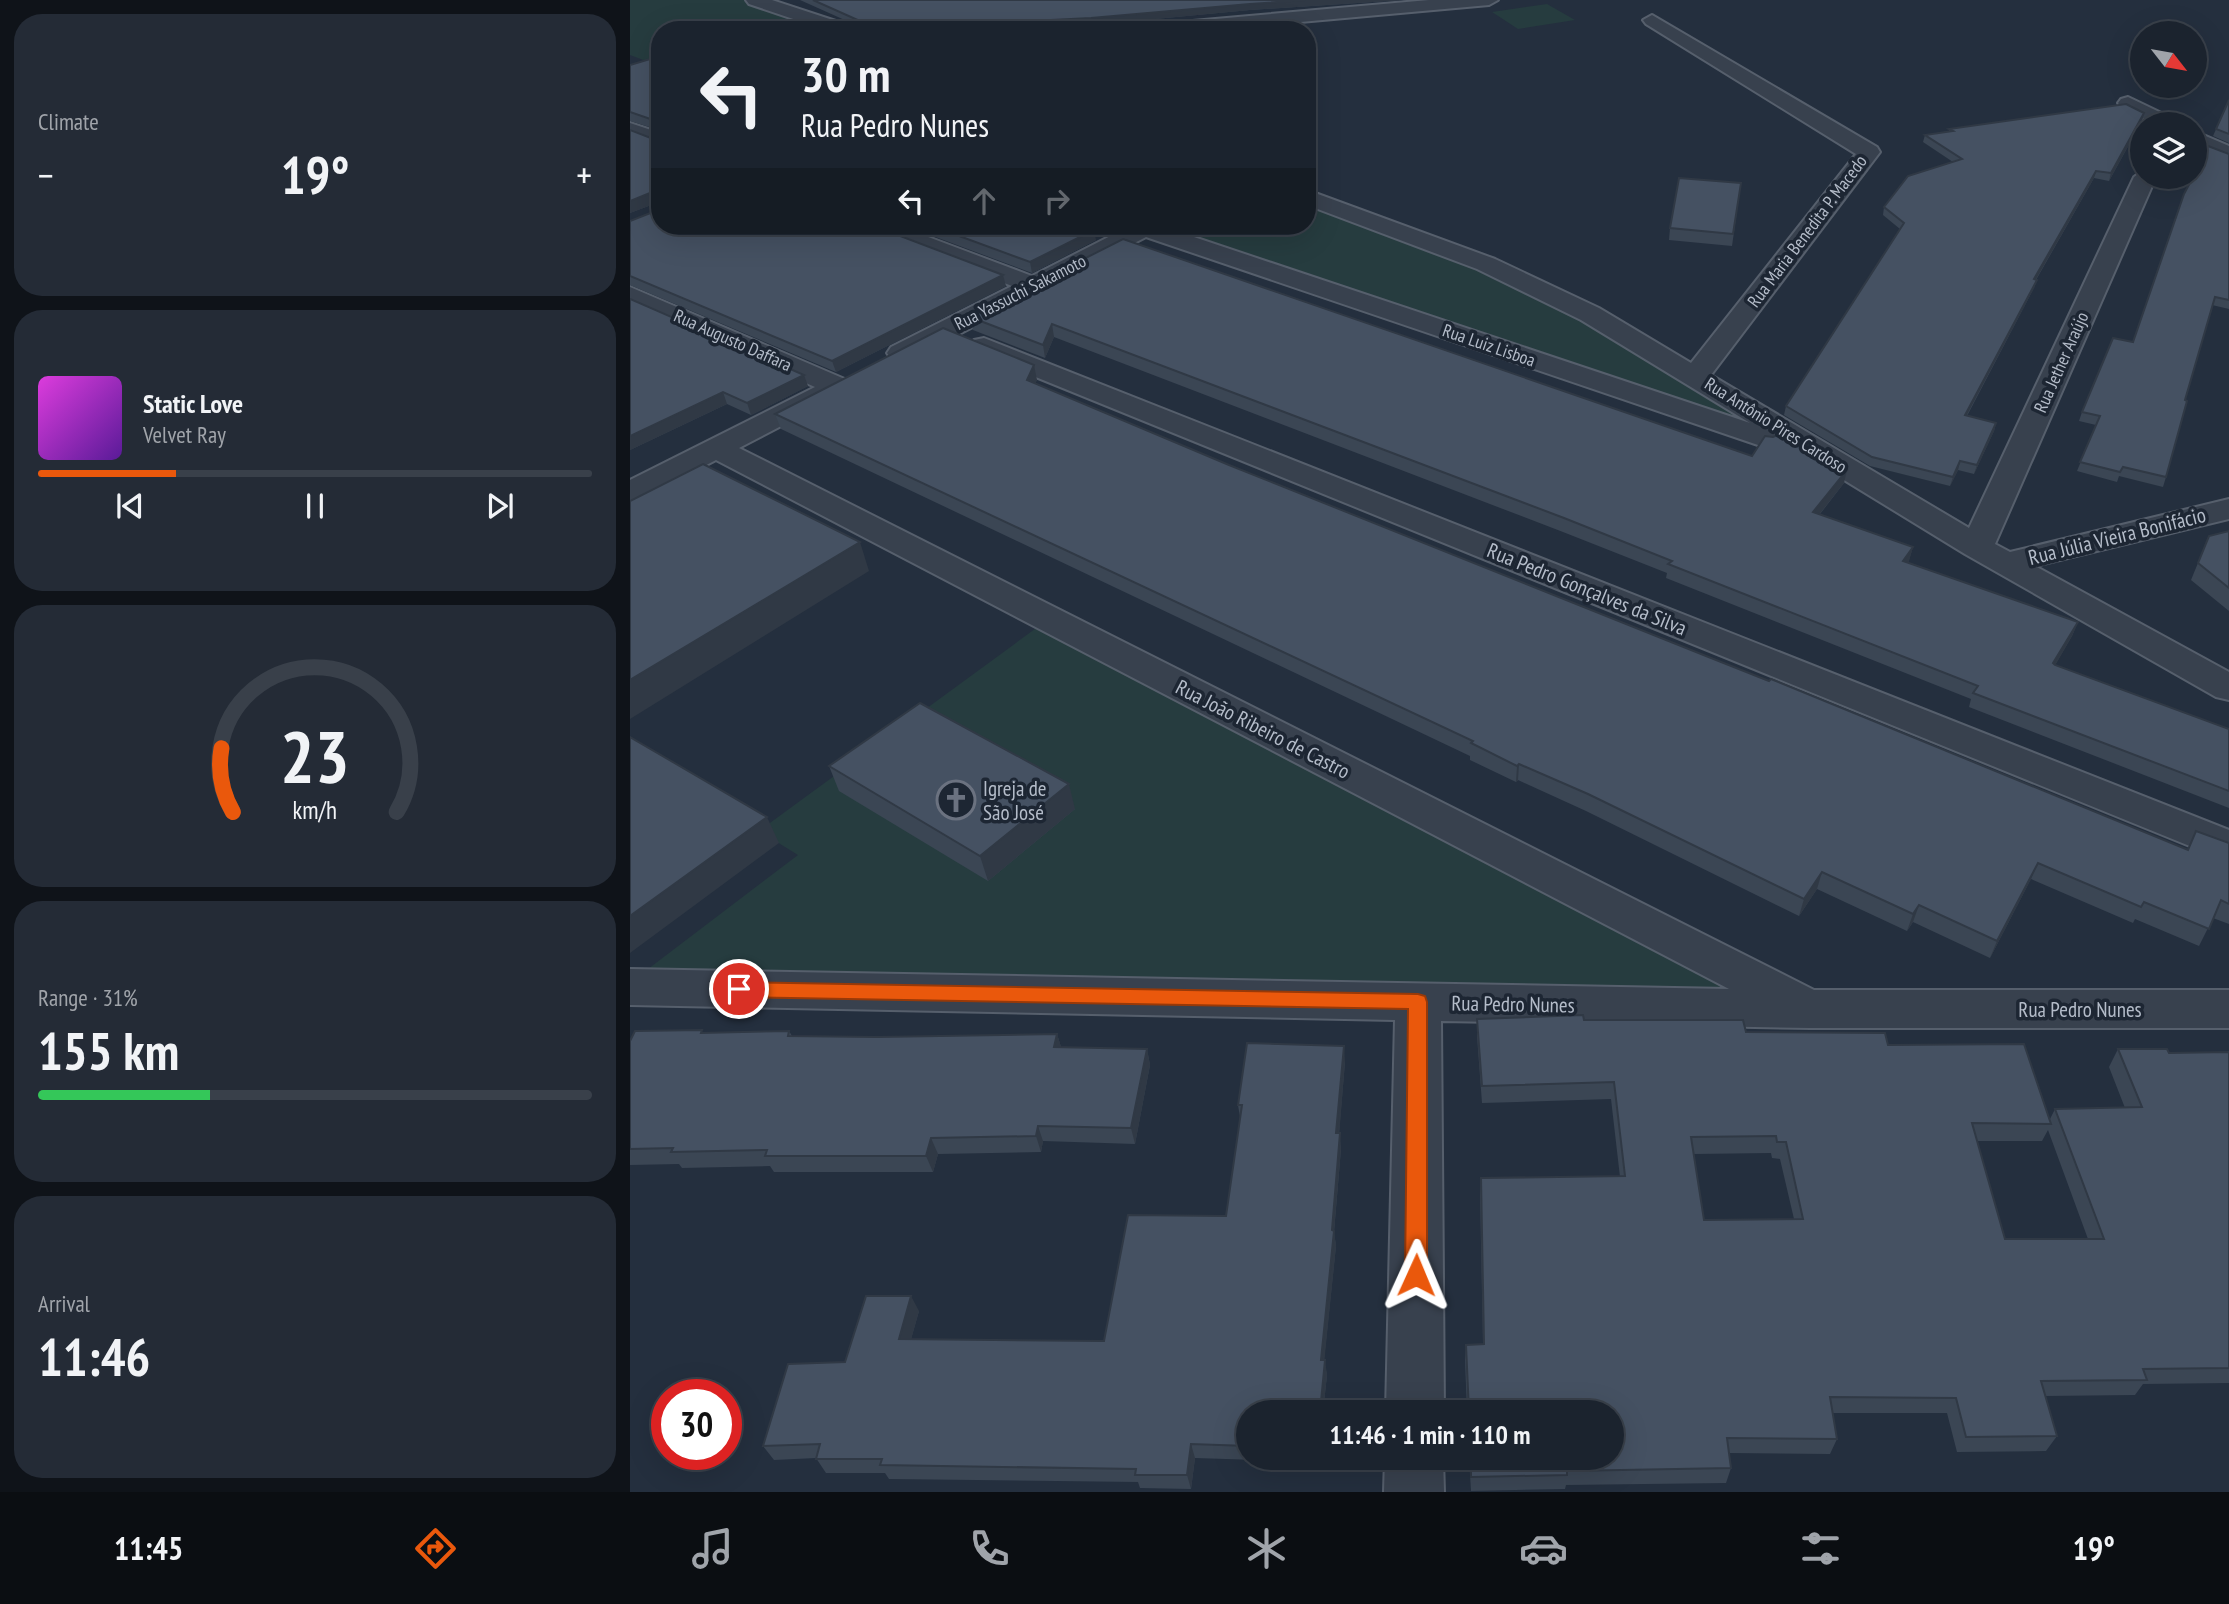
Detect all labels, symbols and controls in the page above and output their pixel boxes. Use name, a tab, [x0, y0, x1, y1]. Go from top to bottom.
north arrow	[2130, 21, 2207, 98]
map controls	[2130, 21, 2207, 189]
text: 30 m	[801, 42, 890, 106]
icon: left	[686, 49, 777, 140]
text: Rua Pedro Nunes	[801, 104, 989, 146]
text: Climate	[38, 107, 99, 136]
button: layers	[2130, 112, 2207, 189]
text: 19°	[281, 141, 349, 208]
text: −	[38, 150, 54, 199]
text: +	[576, 150, 592, 199]
street label: Rua Maria Benedita P. Macedo	[1742, 150, 1872, 312]
icon: left	[892, 182, 930, 220]
icon: ahead	[965, 182, 1003, 220]
icon: right	[1038, 182, 1076, 220]
street label: Rua Yassuchi Sakamoto	[950, 249, 1090, 335]
street label: Rua Augusto Daffara	[670, 304, 796, 376]
street label: Rua Jether Araújo	[2029, 308, 2094, 416]
street label: Rua Luiz Lisboa	[1440, 318, 1538, 372]
street label: Rua Antônio Pires Cardoso	[1701, 372, 1851, 478]
text: Static Love	[143, 387, 243, 420]
text: Velvet Ray	[143, 420, 226, 449]
icon: previous	[111, 487, 149, 525]
icon: pause	[296, 487, 334, 525]
icon: next	[481, 487, 519, 525]
street label: Rua Júlia Vieira Bonifácio	[2026, 501, 2208, 571]
street label: Rua Pedro Gonçalves da Silva	[1483, 537, 1691, 641]
street label: Rua João Ribeiro de Castro	[1171, 673, 1355, 785]
text: 23	[280, 708, 350, 802]
place label: Igreja de São José	[983, 775, 1047, 826]
church icon: Igreja de São José	[935, 779, 977, 821]
text: km/h	[293, 794, 337, 826]
pin	[709, 959, 769, 1019]
icon: arrive	[720, 970, 758, 1008]
text: Range · 31%	[38, 983, 138, 1012]
street label: Rua Pedro Nunes	[1451, 989, 1575, 1019]
street label: Rua Pedro Nunes	[2018, 996, 2142, 1023]
text: 155 km	[38, 1017, 179, 1084]
position arrow	[1379, 1238, 1453, 1312]
text: Arrival	[38, 1289, 90, 1318]
text: 11:46	[38, 1323, 150, 1390]
speed limit sign: 30	[651, 1379, 742, 1470]
text: 11:46 · 1 min · 110 m	[1330, 1418, 1530, 1451]
icon: directions	[411, 1524, 460, 1573]
icon: music	[688, 1524, 737, 1573]
icon: phone	[965, 1524, 1014, 1573]
icon: climate	[1242, 1524, 1291, 1573]
icon: car	[1519, 1524, 1568, 1573]
icon: filters	[1796, 1524, 1845, 1573]
text: 11:45	[114, 1527, 183, 1569]
text: 19°	[2073, 1527, 2115, 1569]

